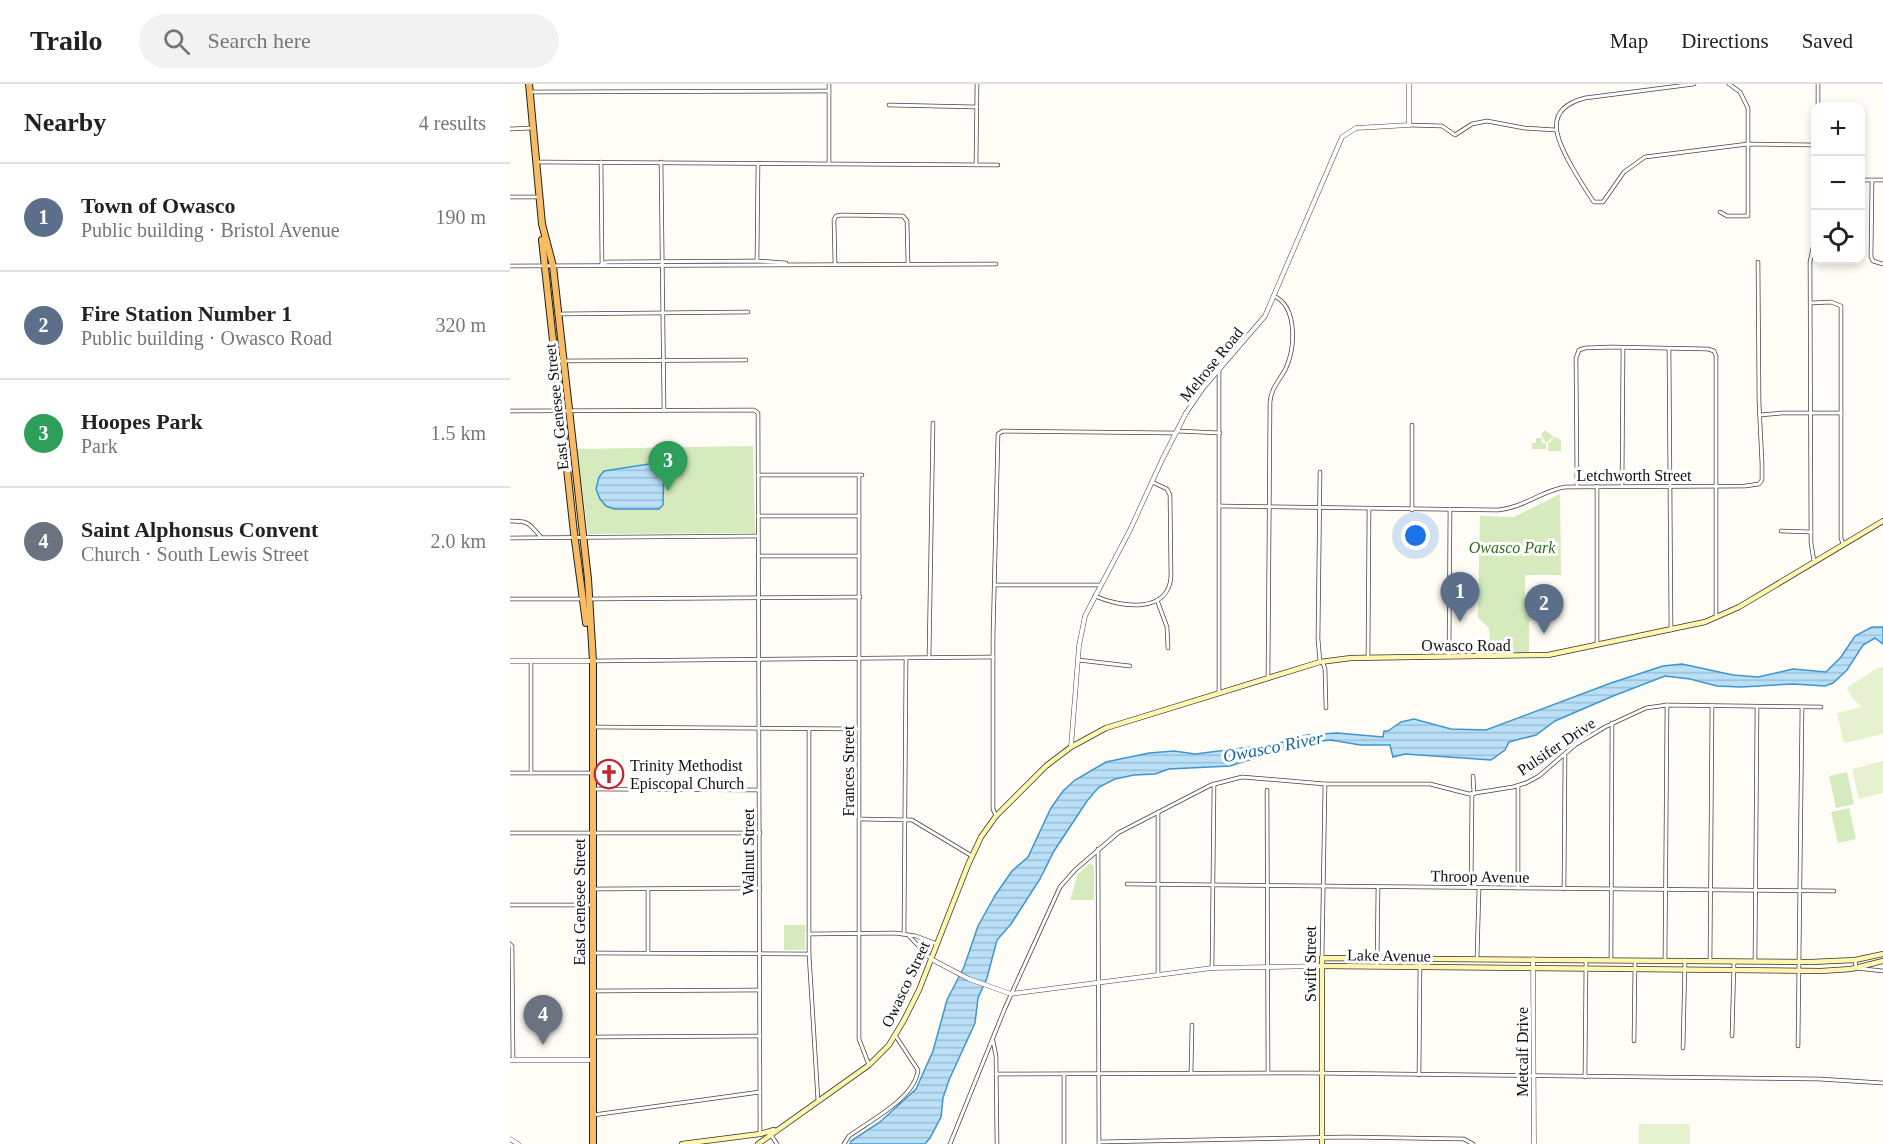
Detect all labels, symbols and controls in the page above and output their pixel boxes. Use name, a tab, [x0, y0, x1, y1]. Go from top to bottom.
search box	[139, 14, 559, 68]
text: Trailo	[30, 25, 103, 56]
icon: search	[160, 25, 193, 58]
text: Search here	[208, 28, 311, 53]
text: Map	[1610, 29, 1648, 53]
text: Directions	[1681, 29, 1769, 53]
text: Saved	[1802, 29, 1853, 53]
map controls	[1811, 102, 1865, 264]
button: +	[1811, 102, 1865, 156]
text: Nearby	[24, 108, 106, 137]
text: 4 results	[419, 112, 486, 134]
button: −	[1811, 156, 1865, 210]
text: Town of Owasco	[81, 193, 235, 218]
text: 1	[39, 206, 49, 228]
text: 190 m	[435, 206, 486, 228]
button: locate	[1811, 210, 1865, 264]
text: Public building · Bristol Avenue	[81, 219, 340, 241]
text: Fire Station Number 1	[81, 301, 292, 326]
text: 2	[39, 314, 49, 336]
text: 320 m	[435, 314, 486, 336]
street label: Melrose Road	[1176, 324, 1246, 405]
text: Public building · Owasco Road	[81, 327, 332, 349]
street label: East Genesee Street	[541, 342, 572, 471]
text: Hoopes Park	[81, 409, 203, 434]
text: 3	[39, 422, 49, 444]
text: 1.5 km	[430, 422, 486, 444]
text: Park	[81, 435, 118, 457]
pin: 3	[648, 442, 688, 491]
street label: Letchworth Street	[1576, 467, 1692, 484]
text: Saint Alphonsus Convent	[81, 517, 318, 542]
your location	[1401, 521, 1430, 550]
text: 4	[39, 530, 49, 552]
text: 2.0 km	[430, 530, 486, 552]
park label: Owasco Park	[1469, 539, 1556, 556]
text: Church · South Lewis Street	[81, 543, 309, 565]
pin: 1	[1440, 572, 1480, 622]
pin: 2	[1524, 584, 1564, 634]
street label: Owasco Road	[1421, 637, 1511, 654]
street label: Pulsifer Drive	[1514, 714, 1598, 779]
street label: Frances Street	[840, 725, 857, 817]
water label: Owasco River	[1221, 727, 1326, 766]
place label: Trinity Methodist Episcopal Church	[630, 757, 744, 793]
church icon: Trinity Methodist Episcopal Church	[593, 758, 625, 790]
street label: Walnut Street	[740, 808, 757, 896]
street label: East Genesee Street	[571, 838, 588, 966]
street label: Throop Avenue	[1430, 867, 1530, 887]
street label: Swift Street	[1302, 925, 1319, 1002]
street label: Owasco Street	[878, 938, 933, 1030]
street label: Lake Avenue	[1347, 946, 1431, 965]
pin: 4	[524, 996, 562, 1045]
street label: Metcalf Drive	[1514, 1007, 1531, 1097]

